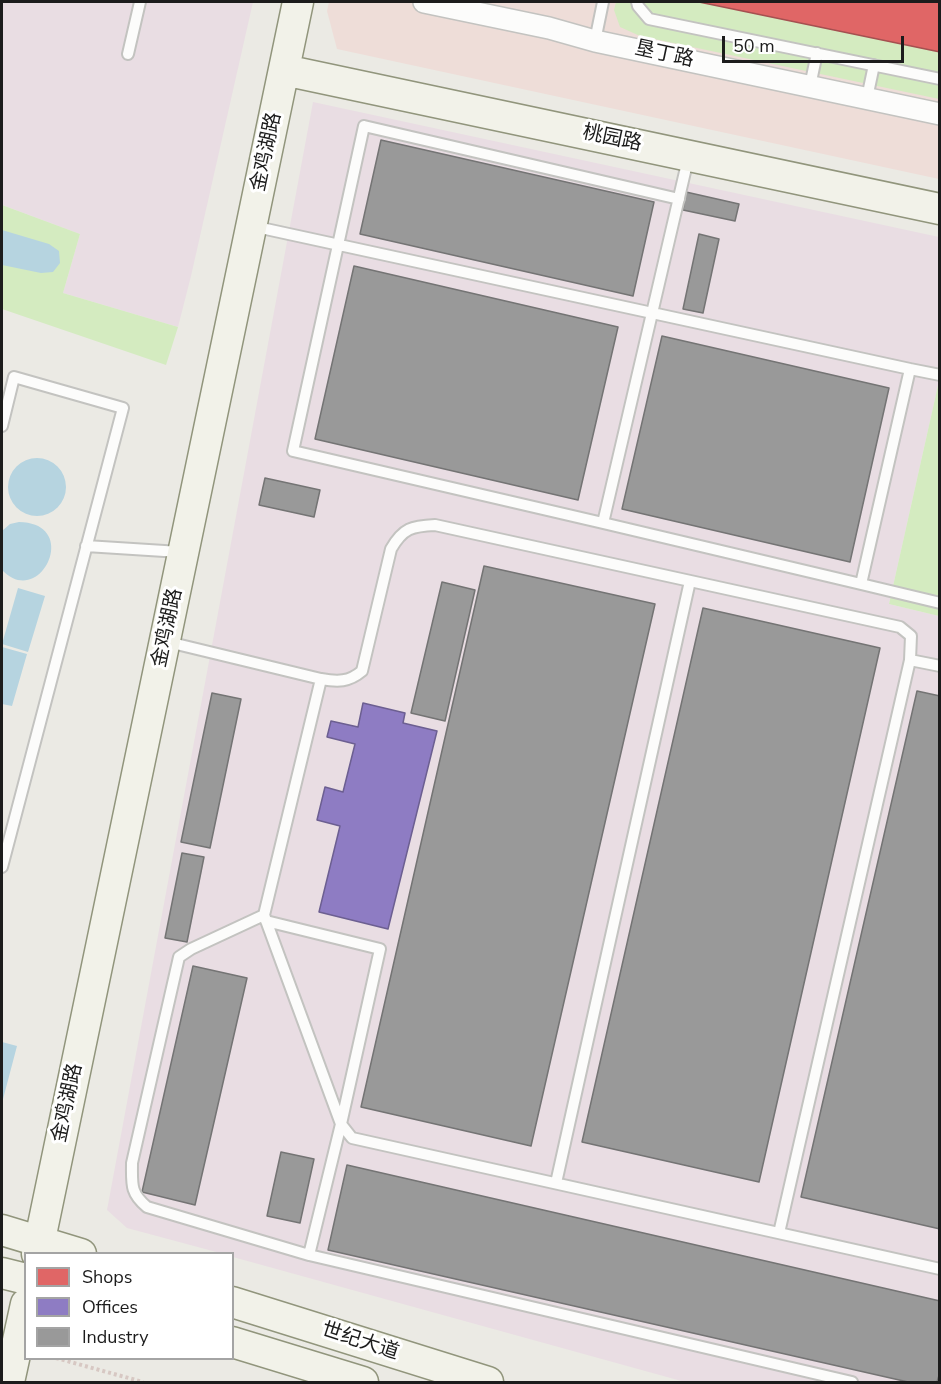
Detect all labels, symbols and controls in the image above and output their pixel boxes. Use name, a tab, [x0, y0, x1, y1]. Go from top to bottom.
scale bar	[725, 24, 906, 62]
text: 50 m	[733, 34, 775, 58]
street label: 垦丁路	[632, 37, 696, 73]
street label: 金鸡湖路	[247, 110, 287, 194]
street label: 桃园路	[580, 121, 644, 157]
street label: 金鸡湖路	[148, 586, 188, 670]
street label: 金鸡湖路	[48, 1061, 88, 1145]
legend	[24, 1252, 234, 1360]
text: Shops	[82, 1265, 132, 1289]
text: Offices	[82, 1295, 138, 1319]
street label: 世纪大道	[318, 1318, 402, 1366]
text: Industry	[82, 1325, 149, 1349]

